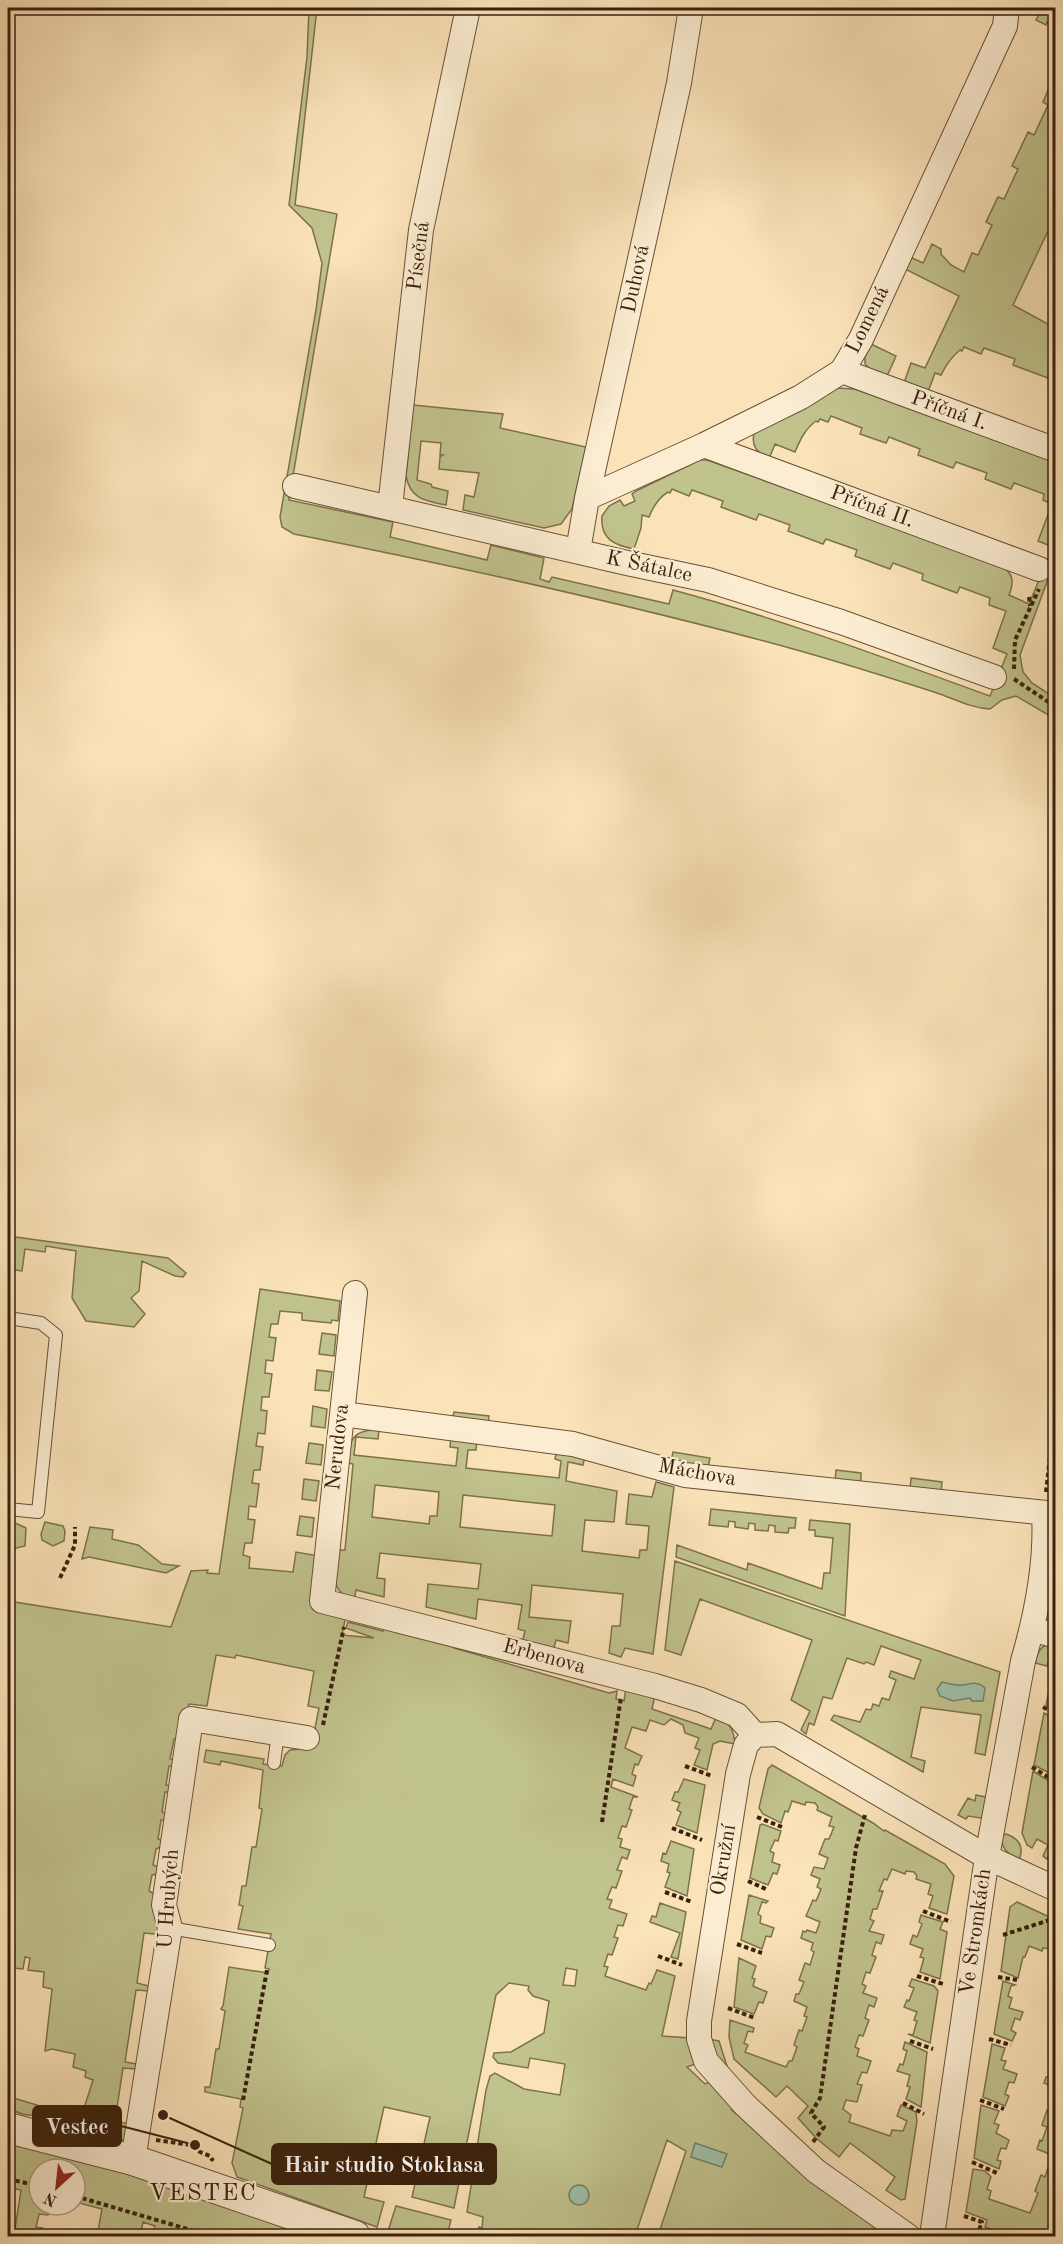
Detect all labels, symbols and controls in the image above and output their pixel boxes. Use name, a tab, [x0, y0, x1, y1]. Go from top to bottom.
street label: Písečná	[404, 220, 434, 292]
street label: Duhová	[619, 243, 653, 315]
street label: Lomená	[843, 283, 893, 357]
street label: Příčná I.	[908, 388, 990, 434]
street label: Příčná II.	[827, 482, 917, 532]
street label: K Šátalce	[604, 544, 695, 586]
street label: Nerudova	[323, 1403, 353, 1491]
street label: Máchova	[656, 1456, 738, 1490]
street label: Erbenova	[500, 1636, 588, 1678]
street label: Okružní	[708, 1823, 740, 1897]
street label: U Hrubých	[155, 1848, 183, 1950]
street label: Ve Stromkách	[957, 1867, 995, 1997]
callout: Vestec	[33, 2106, 121, 2146]
text: Vestec	[45, 2117, 109, 2139]
callout: Hair studio Stoklasa	[272, 2144, 496, 2184]
text: Hair studio Stoklasa	[284, 2155, 484, 2177]
north arrow	[27, 2157, 87, 2217]
district label: VESTEC	[149, 2182, 257, 2206]
text: N	[41, 2188, 60, 2208]

